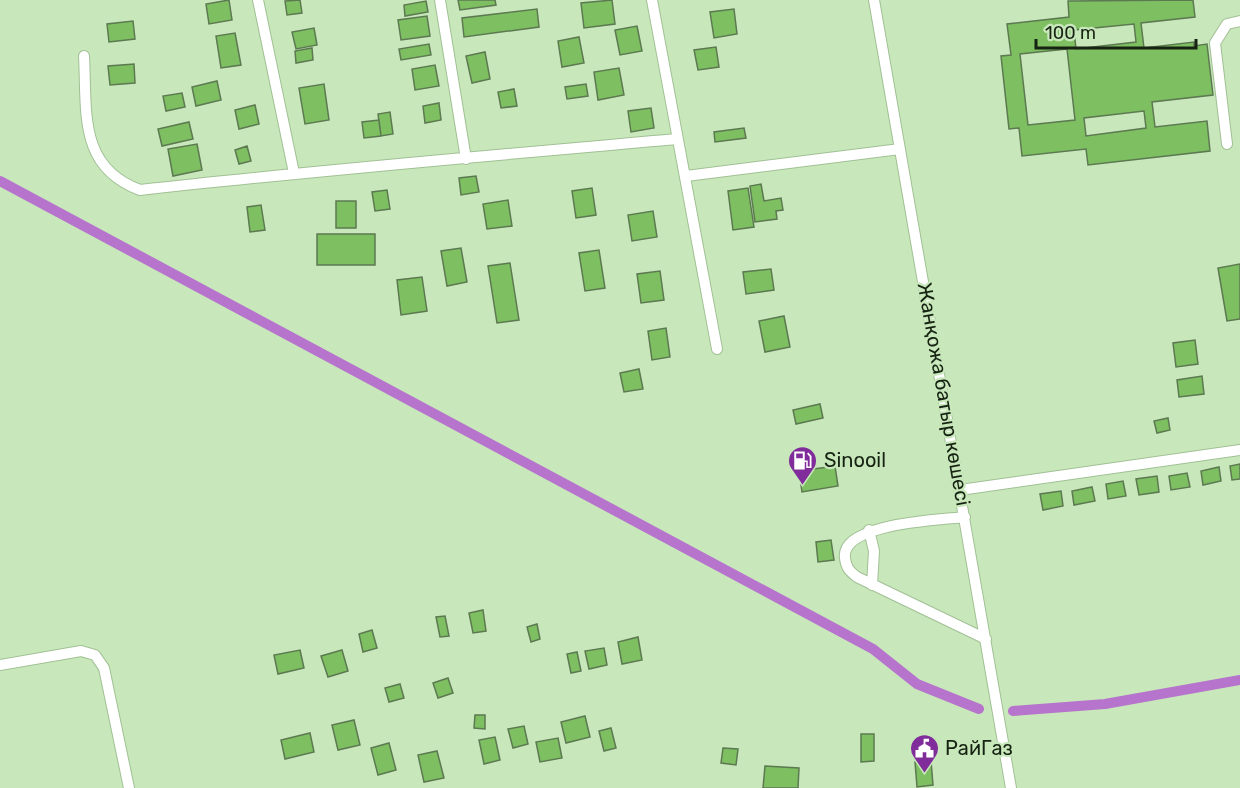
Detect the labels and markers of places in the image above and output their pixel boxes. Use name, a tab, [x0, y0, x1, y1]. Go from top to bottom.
fuel station icon: Sinooil	[787, 444, 819, 486]
place label: Sinooil	[824, 448, 886, 472]
public building icon: РайГаз	[908, 732, 940, 774]
place label: РайГаз	[945, 736, 1013, 760]

